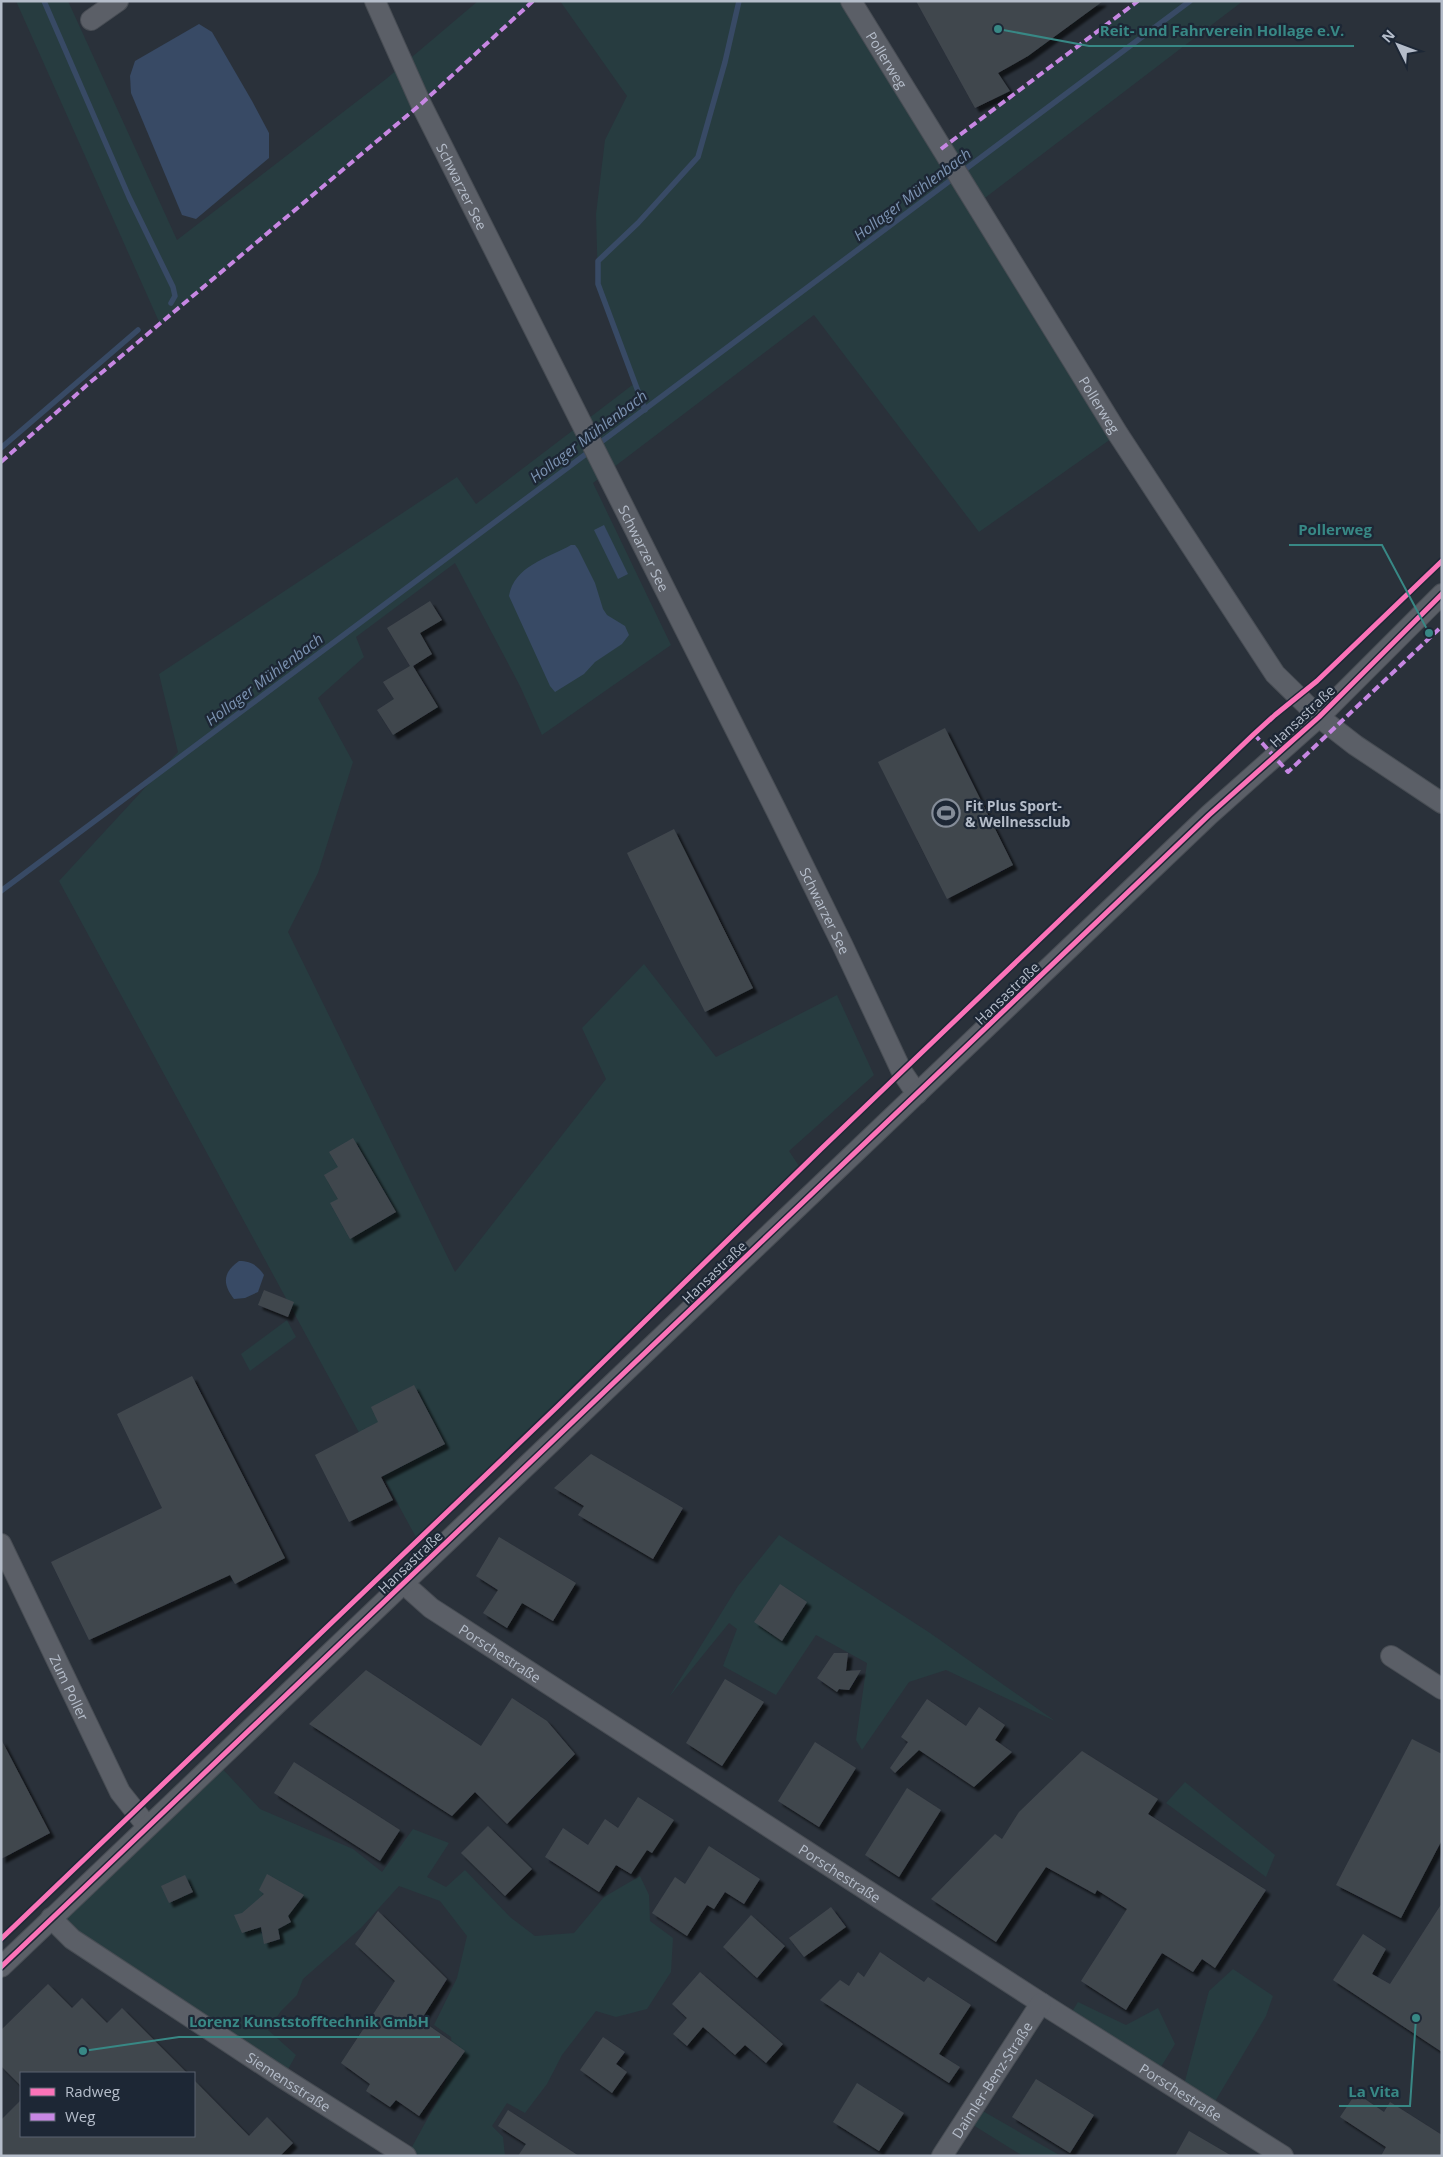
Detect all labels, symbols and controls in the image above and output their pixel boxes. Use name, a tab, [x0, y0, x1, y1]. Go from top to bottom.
callout: Reit- und Fahrverein Hollage e.V.	[1089, 16, 1354, 46]
text: Reit- und Fahrverein Hollage e.V.	[1100, 20, 1344, 40]
north arrow	[1373, 20, 1423, 70]
text: N	[1377, 25, 1399, 47]
street label: Pollerweg	[862, 28, 912, 92]
street label: Schwarzer See	[433, 140, 492, 233]
water label: Hollager Mühlenbach	[849, 143, 975, 245]
street label: Pollerweg	[1075, 372, 1125, 437]
water label: Hollager Mühlenbach	[525, 385, 651, 487]
street label: Schwarzer See	[615, 502, 674, 595]
callout: Pollerweg	[1289, 515, 1382, 545]
text: Pollerweg	[1298, 519, 1372, 539]
water label: Hollager Mühlenbach	[201, 628, 327, 730]
street label: Hansastraße	[1265, 681, 1339, 751]
place label: Fit Plus Sport- & Wellnessclub	[965, 796, 1071, 831]
sports icon: Fit Plus Sport- & Wellnessclub	[931, 798, 961, 828]
street label: Schwarzer See	[796, 864, 855, 957]
street label: Hansastraße	[971, 957, 1044, 1029]
street label: Hansastraße	[678, 1236, 751, 1308]
street label: Hansastraße	[374, 1526, 447, 1598]
street label: Porschestraße	[456, 1619, 545, 1686]
street label: Zum Poller	[46, 1651, 94, 1724]
street label: Porschestraße	[795, 1839, 885, 1907]
callout: Lorenz Kunststofftechnik GmbH	[179, 2007, 440, 2037]
text: Lorenz Kunststofftechnik GmbH	[189, 2011, 429, 2031]
street label: Daimler-Benz-Straße	[947, 2017, 1036, 2142]
street label: Siemensstraße	[243, 2047, 335, 2116]
street label: Porschestraße	[1136, 2058, 1226, 2125]
legend	[20, 2072, 195, 2137]
callout: La Vita	[1339, 2076, 1410, 2106]
text: Radweg	[65, 2081, 120, 2101]
text: La Vita	[1348, 2081, 1400, 2101]
text: Weg	[65, 2106, 95, 2126]

